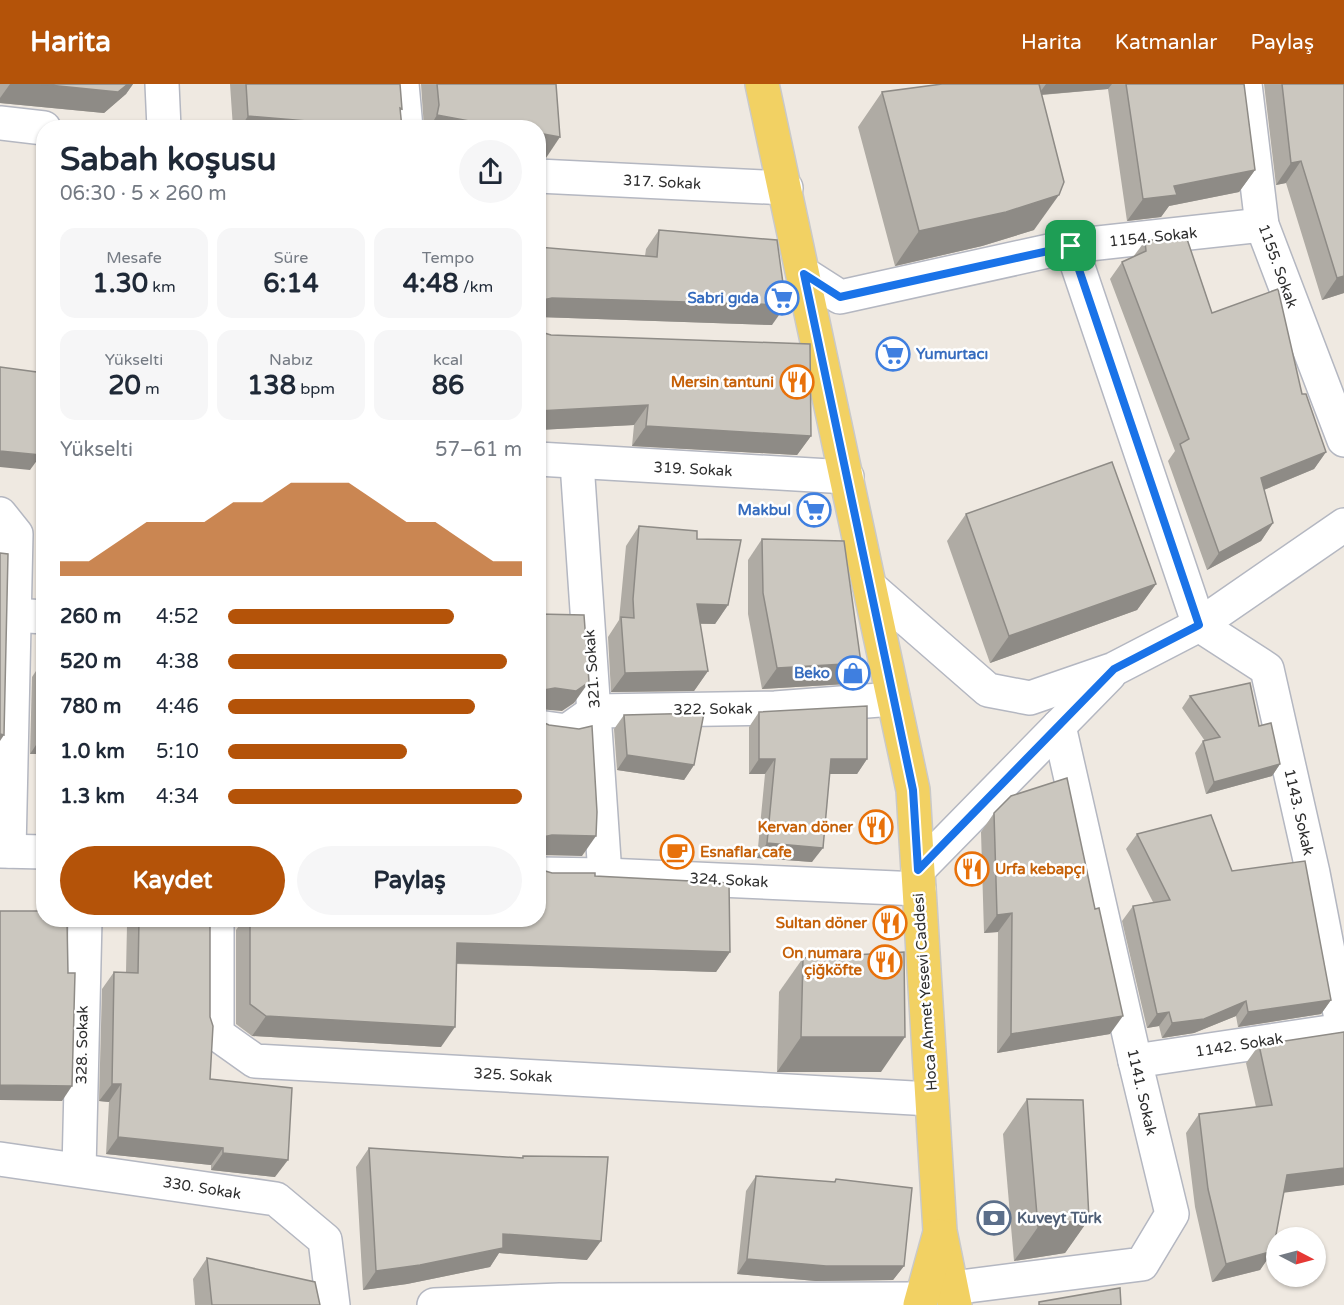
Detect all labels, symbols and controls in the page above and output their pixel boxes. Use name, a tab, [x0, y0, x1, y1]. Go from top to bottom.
text: Harita	[30, 25, 111, 59]
text: Harita	[1021, 30, 1082, 55]
text: Katmanlar	[1115, 30, 1217, 55]
text: Paylaş	[1250, 30, 1314, 55]
text: Sabah koşusu	[60, 140, 277, 179]
button: share	[459, 140, 522, 203]
street label: 317. Sokak	[622, 171, 702, 193]
text: 06:30 · 5 × 260 m	[60, 182, 227, 206]
pin	[1045, 220, 1096, 271]
street label: 1155. Sokak	[1254, 221, 1302, 311]
street label: 1154. Sokak	[1108, 223, 1198, 251]
icon: arrive	[1054, 229, 1087, 262]
text: Mesafe	[106, 248, 162, 268]
text: Süre	[274, 248, 308, 268]
text: Tempo	[422, 248, 474, 268]
text: 1.30	[92, 268, 148, 299]
text: 6:14	[263, 268, 319, 299]
text: 4:48	[403, 268, 459, 299]
text: km	[148, 277, 176, 297]
text: /km	[459, 277, 493, 297]
supermarket icon: Sabri gıda	[764, 280, 800, 316]
place label: Sabri gıda	[687, 289, 759, 308]
supermarket icon: Yumurtacı	[875, 336, 911, 372]
place label: Yumurtacı	[916, 345, 988, 363]
text: Yükselti	[105, 350, 163, 370]
text: Nabız	[269, 350, 313, 370]
text: kcal	[433, 350, 463, 370]
restaurant icon: Mersin tantuni	[779, 364, 815, 400]
text: 20	[108, 370, 141, 401]
text: 138	[247, 370, 296, 401]
text: 86	[432, 370, 464, 401]
place label: Mersin tantuni	[671, 373, 774, 391]
text: m	[141, 379, 160, 399]
text: bpm	[296, 379, 335, 399]
text: Yükselti	[60, 438, 133, 462]
text: 57–61 m	[435, 438, 522, 462]
street label: 319. Sokak	[653, 458, 733, 480]
supermarket icon: Makbul	[796, 492, 832, 528]
place label: Makbul	[738, 501, 791, 519]
text: 260 m	[60, 605, 121, 629]
text: 4:52	[156, 605, 199, 629]
street label: 321. Sokak	[580, 629, 604, 709]
text: 520 m	[60, 650, 121, 674]
text: 4:38	[156, 650, 199, 674]
shop icon: Beko	[835, 655, 871, 691]
place label: Beko	[794, 664, 830, 682]
text: 780 m	[60, 695, 121, 719]
text: 4:46	[156, 695, 199, 719]
street label: 322. Sokak	[673, 699, 753, 719]
text: 1.0 km	[60, 740, 125, 764]
text: 5:10	[156, 740, 199, 764]
street label: 1143. Sokak	[1280, 767, 1318, 857]
text: 1.3 km	[60, 785, 125, 809]
text: 4:34	[156, 785, 199, 809]
restaurant icon: Kervan döner	[858, 809, 894, 845]
place label: Kervan döner	[757, 818, 853, 836]
cafe icon: Esnaflar cafe	[659, 834, 695, 870]
place label: Esnaflar cafe	[700, 843, 792, 861]
button: Kaydet	[60, 846, 285, 915]
button: Paylaş	[297, 846, 522, 915]
restaurant icon: Urfa kebapçı	[954, 851, 990, 887]
place label: Urfa kebapçı	[995, 860, 1085, 879]
street label: 324. Sokak	[689, 869, 769, 891]
street label: Hoca Ahmet Yesevi Caddesi	[909, 893, 941, 1091]
restaurant icon: Sultan döner	[872, 905, 908, 941]
place label: Sultan döner	[776, 914, 867, 932]
place label: On numara çiğköfte	[782, 944, 863, 980]
restaurant icon: On numara çiğköfte	[867, 944, 903, 980]
street label: 328. Sokak	[72, 1005, 92, 1085]
street label: 1142. Sokak	[1194, 1029, 1284, 1061]
street label: 1141. Sokak	[1123, 1047, 1161, 1137]
street label: 325. Sokak	[473, 1064, 553, 1086]
street label: 330. Sokak	[162, 1173, 242, 1203]
bank icon: Kuveyt Türk	[976, 1200, 1012, 1236]
place label: Kuveyt Türk	[1017, 1209, 1102, 1228]
north arrow	[1266, 1227, 1326, 1287]
map controls	[1266, 1227, 1326, 1287]

